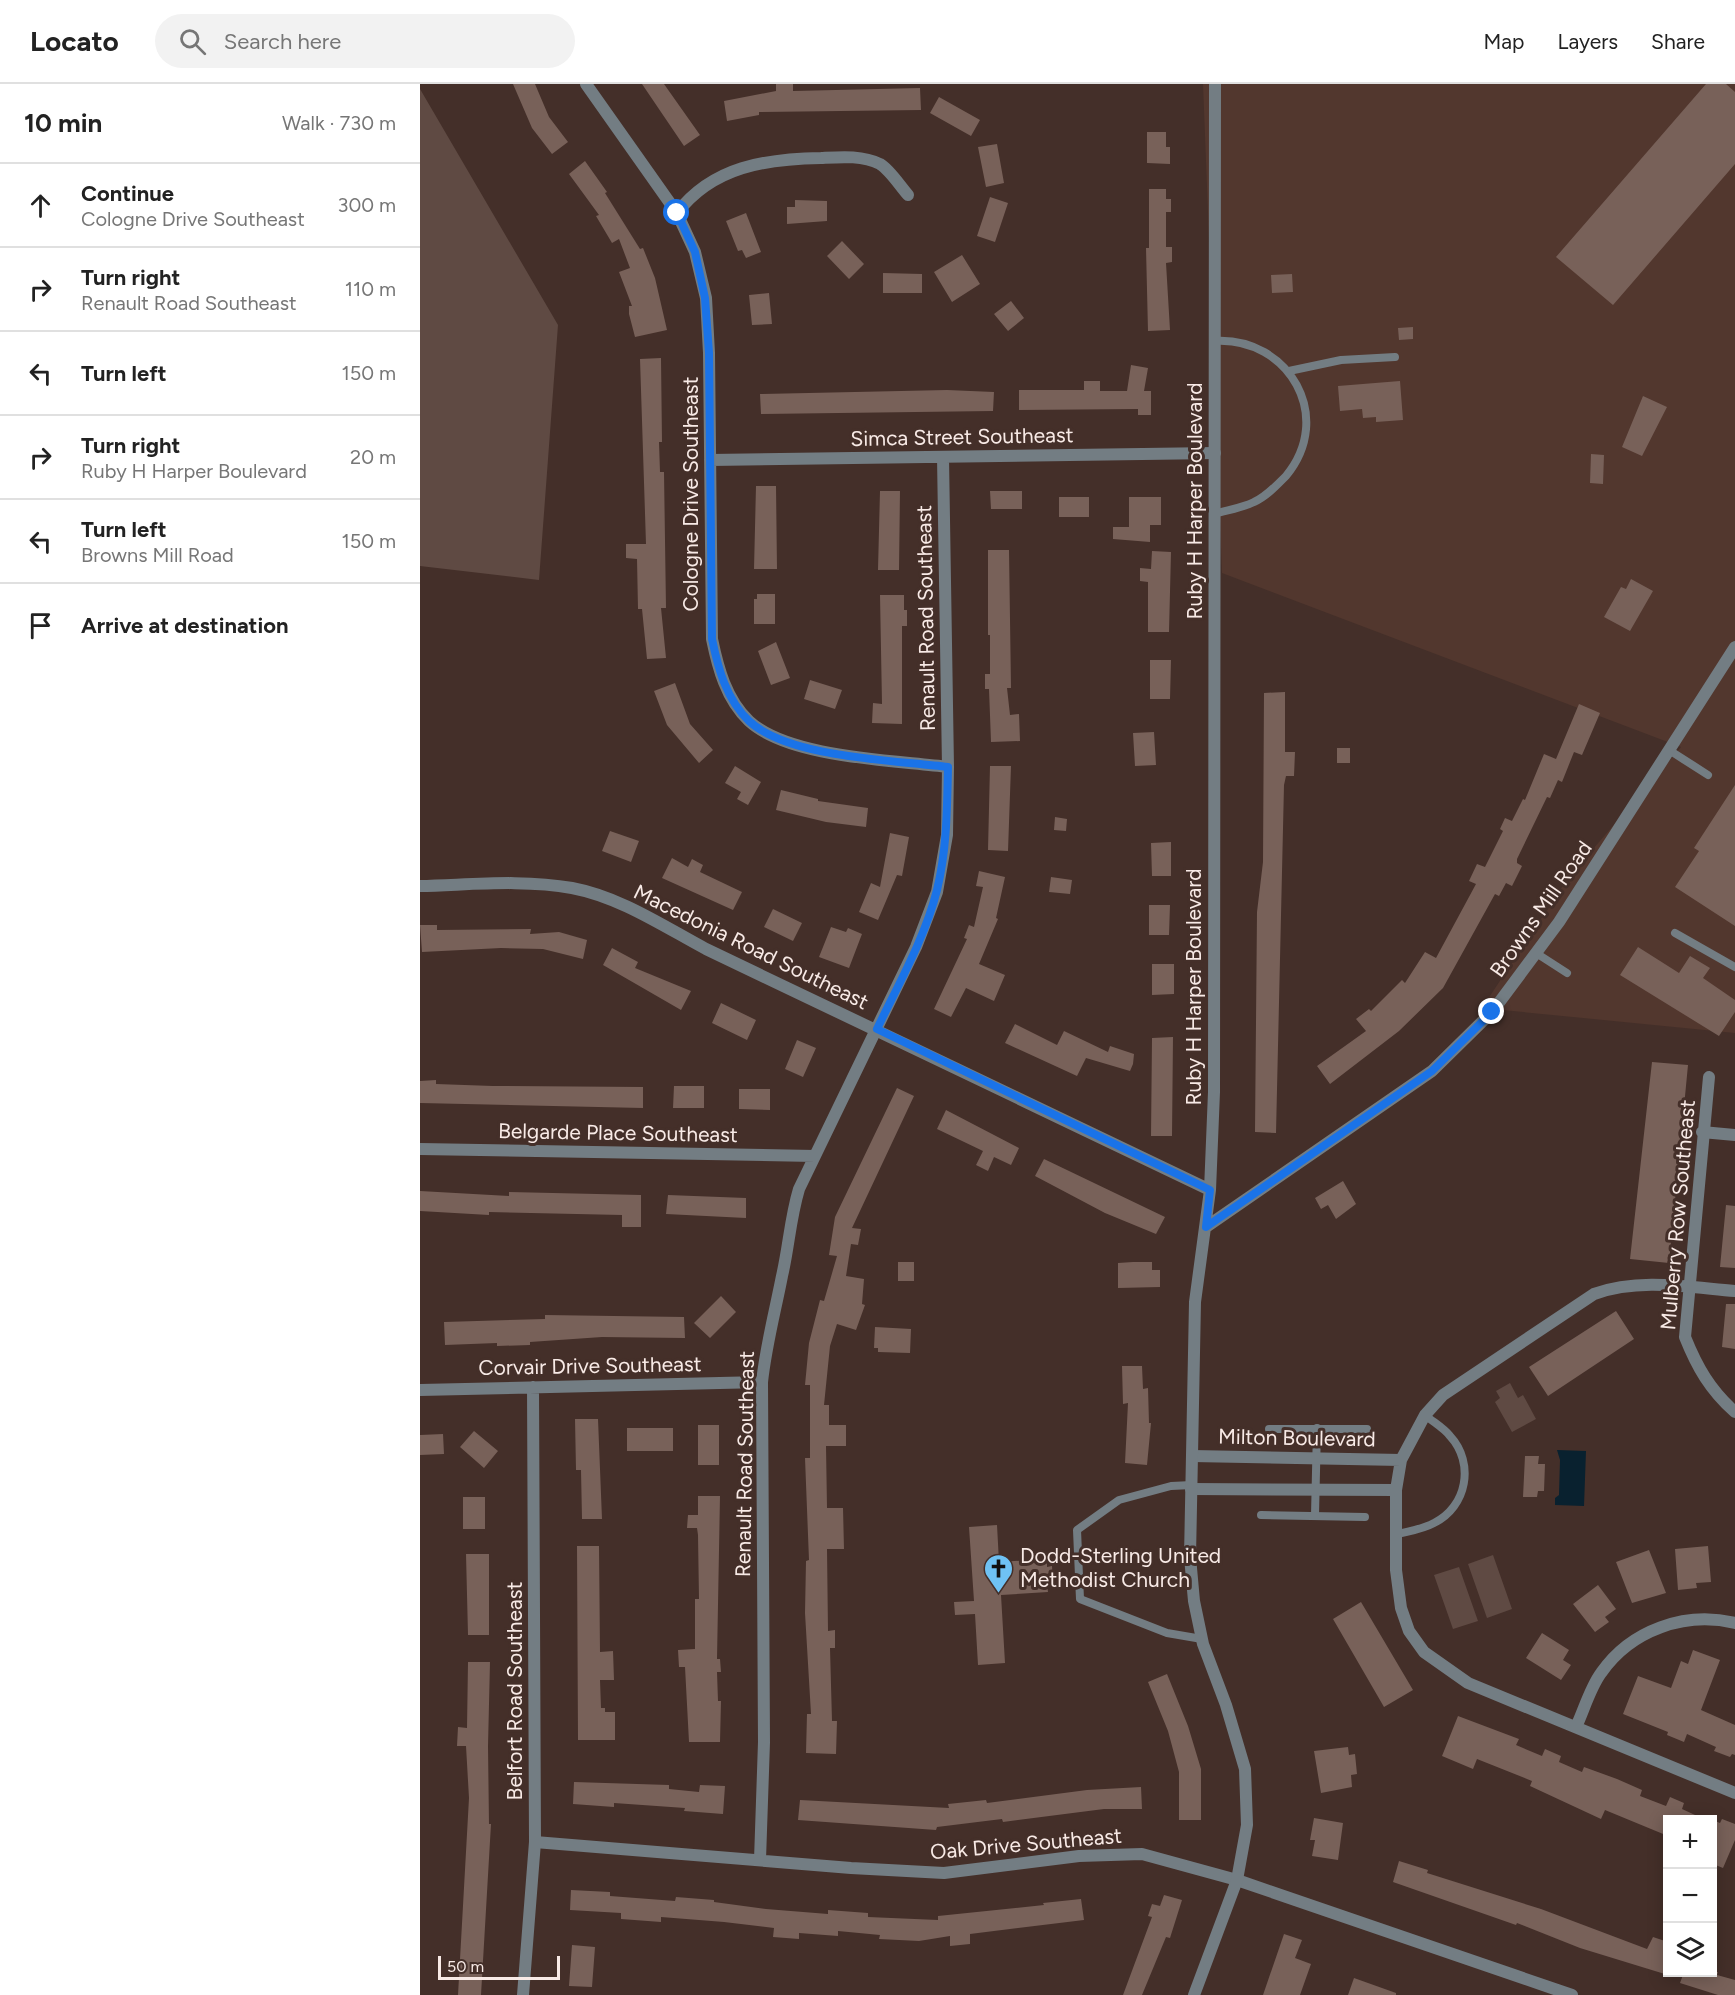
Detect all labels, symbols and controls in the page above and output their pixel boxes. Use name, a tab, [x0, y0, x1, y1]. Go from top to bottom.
search box	[155, 14, 575, 68]
text: Locato	[30, 24, 119, 58]
icon: search	[176, 25, 209, 58]
text: Search here	[224, 28, 341, 55]
text: Map	[1484, 29, 1524, 54]
text: Layers	[1557, 29, 1618, 54]
text: Share	[1651, 29, 1705, 54]
text: 10 min	[24, 107, 102, 139]
text: Walk · 730 m	[282, 111, 396, 135]
text: Continue	[81, 180, 174, 207]
icon: ahead	[24, 189, 57, 222]
text: 300 m	[338, 193, 396, 217]
route start	[663, 199, 689, 225]
text: Cologne Drive Southeast	[81, 207, 305, 231]
text: Turn right	[81, 264, 180, 291]
icon: right	[24, 273, 57, 306]
text: 110 m	[345, 277, 396, 301]
text: Renault Road Southeast	[81, 291, 297, 315]
icon: left	[24, 357, 57, 390]
text: Turn left	[81, 360, 167, 387]
text: 150 m	[341, 361, 396, 385]
street label: Cologne Drive Southeast	[678, 376, 703, 611]
street label: Ruby H Harper Boulevard	[1182, 382, 1207, 620]
street label: Simca Street Southeast	[850, 422, 1074, 451]
text: Turn right	[81, 432, 180, 459]
icon: right	[24, 441, 57, 474]
text: 20 m	[350, 445, 396, 469]
text: Ruby H Harper Boulevard	[81, 459, 307, 483]
street label: Renault Road Southeast	[911, 505, 940, 731]
text: Turn left	[81, 516, 167, 543]
icon: left	[24, 525, 57, 558]
text: 150 m	[341, 529, 396, 553]
text: Browns Mill Road	[81, 543, 234, 567]
icon: arrive	[24, 609, 57, 642]
text: Arrive at destination	[81, 612, 289, 639]
street label: Browns Mill Road	[1484, 836, 1597, 982]
street label: Ruby H Harper Boulevard	[1181, 868, 1206, 1106]
street label: Macedonia Road Southeast	[630, 879, 873, 1014]
route end	[1478, 998, 1504, 1024]
street label: Mulberry Row Southeast	[1655, 1099, 1700, 1331]
street label: Belgarde Place Southeast	[498, 1118, 738, 1147]
street label: Corvair Drive Southeast	[478, 1351, 702, 1380]
street label: Renault Road Southeast	[730, 1351, 759, 1577]
street label: Milton Boulevard	[1218, 1424, 1376, 1451]
place label: Dodd-Sterling United Methodist Church	[1020, 1543, 1221, 1592]
church icon: Dodd-Sterling United Methodist Church	[983, 1552, 1015, 1594]
street label: Belfort Road Southeast	[502, 1582, 527, 1800]
map controls	[1663, 1815, 1717, 1977]
button: +	[1663, 1815, 1717, 1869]
street label: Oak Drive Southeast	[929, 1823, 1123, 1864]
button: −	[1663, 1869, 1717, 1923]
button: layers	[1663, 1923, 1717, 1977]
scale bar	[438, 1953, 560, 1980]
text: 50 m	[447, 1957, 484, 1976]

